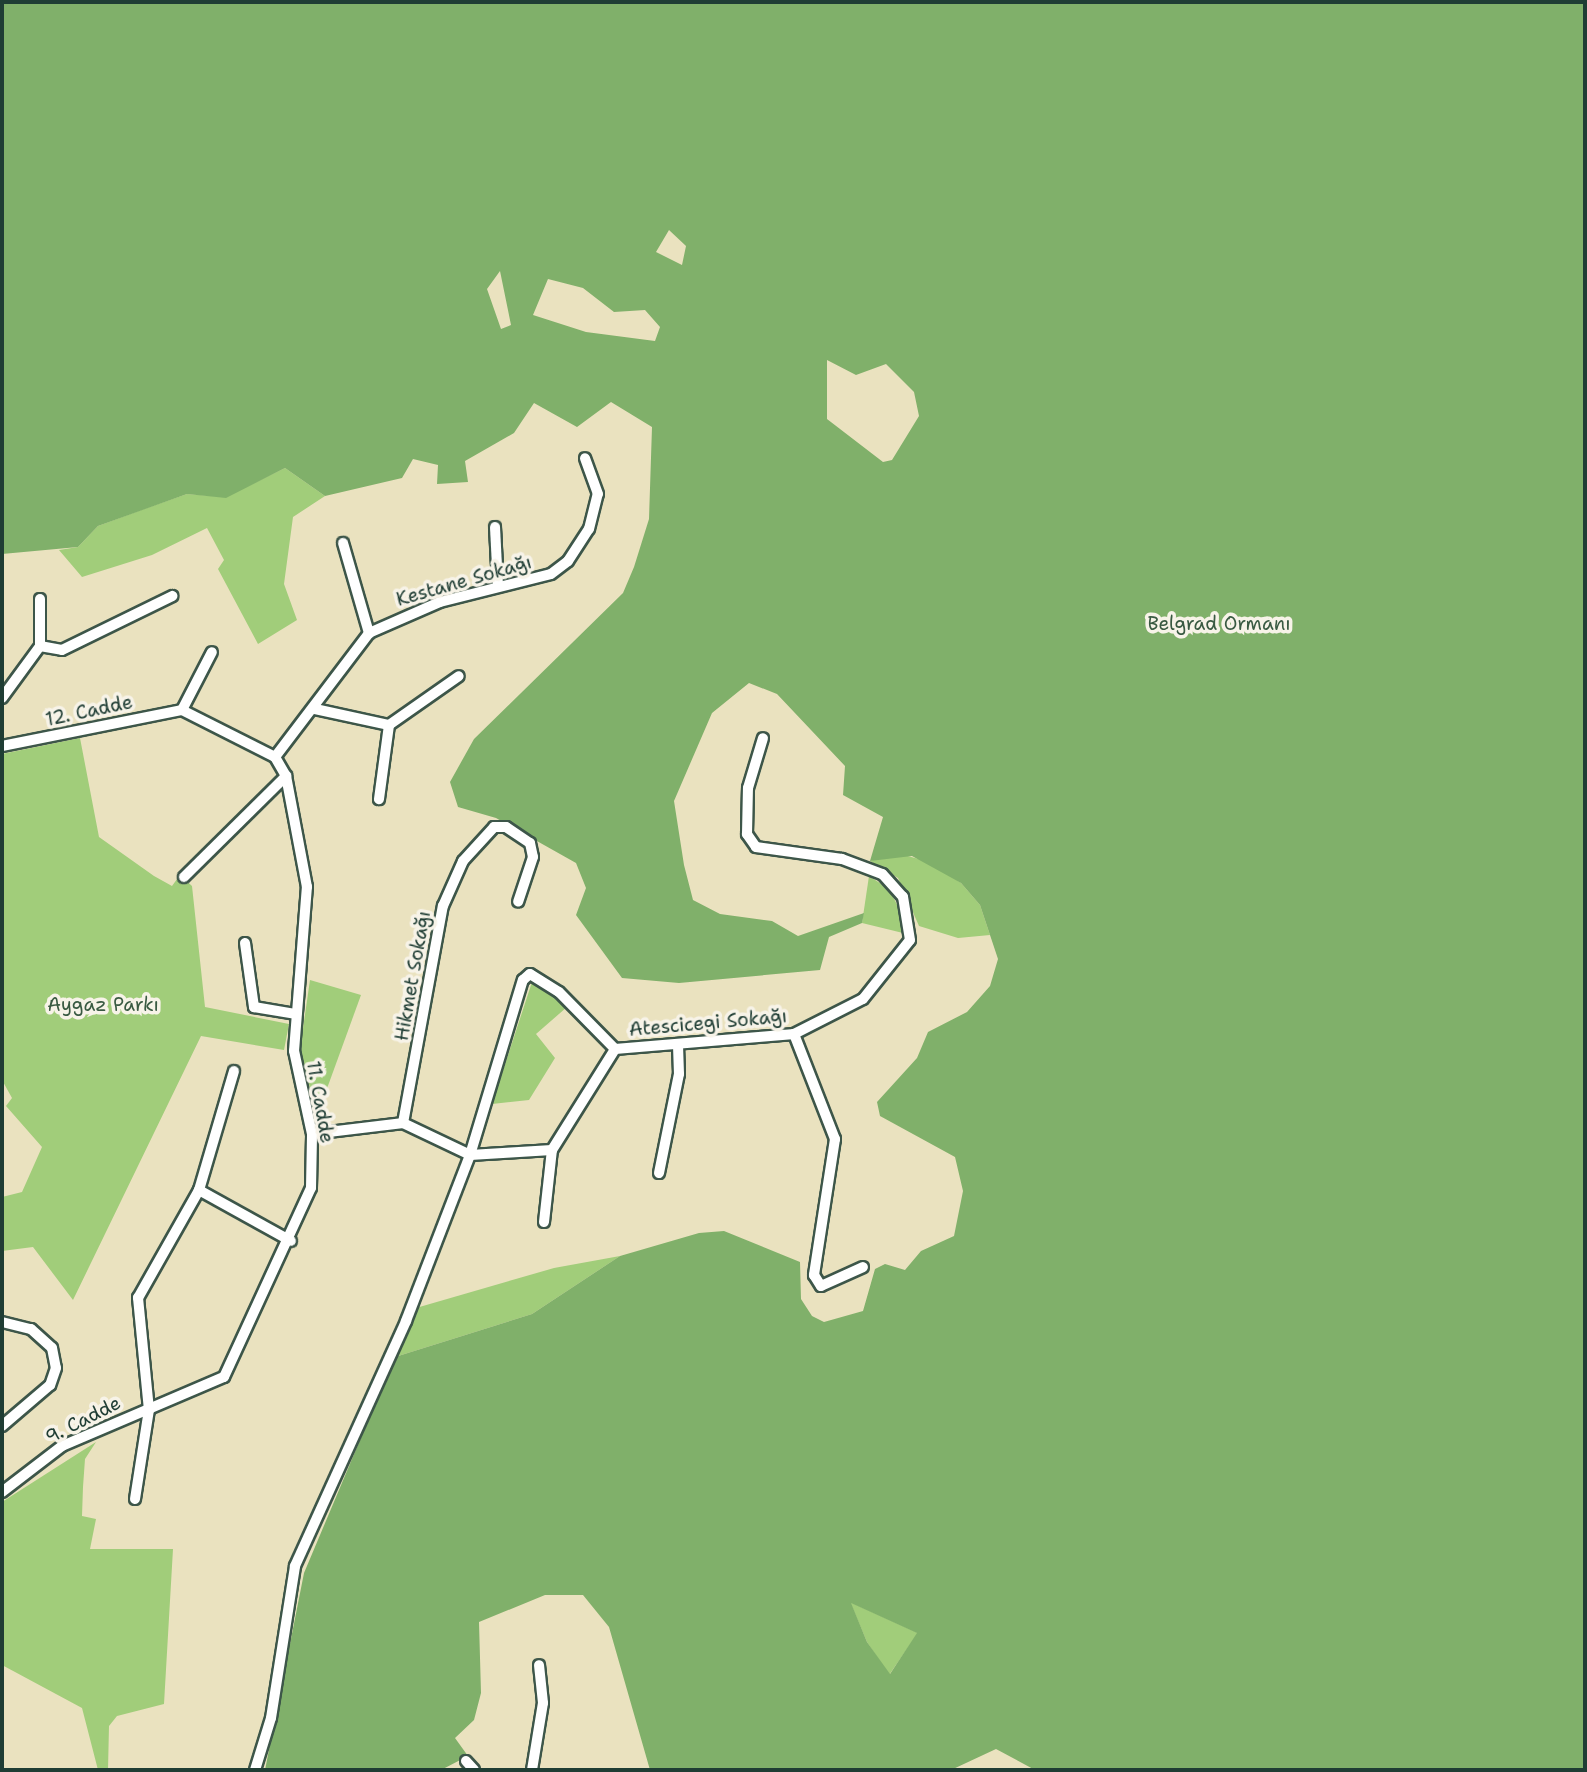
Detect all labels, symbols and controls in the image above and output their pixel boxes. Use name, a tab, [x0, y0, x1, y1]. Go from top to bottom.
street label: Kestane Sokağı	[394, 551, 534, 611]
park label: Belgrad Ormanı	[1147, 613, 1291, 635]
street label: 12. Cadde	[43, 691, 135, 731]
street label: Hikmet Sokağı	[390, 909, 436, 1043]
park label: Aygaz Parkı	[47, 994, 159, 1016]
street label: Atescicegi Sokağı	[628, 1005, 788, 1041]
street label: 11. Cadde	[302, 1059, 338, 1145]
street label: 9. Cadde	[42, 1391, 124, 1449]

